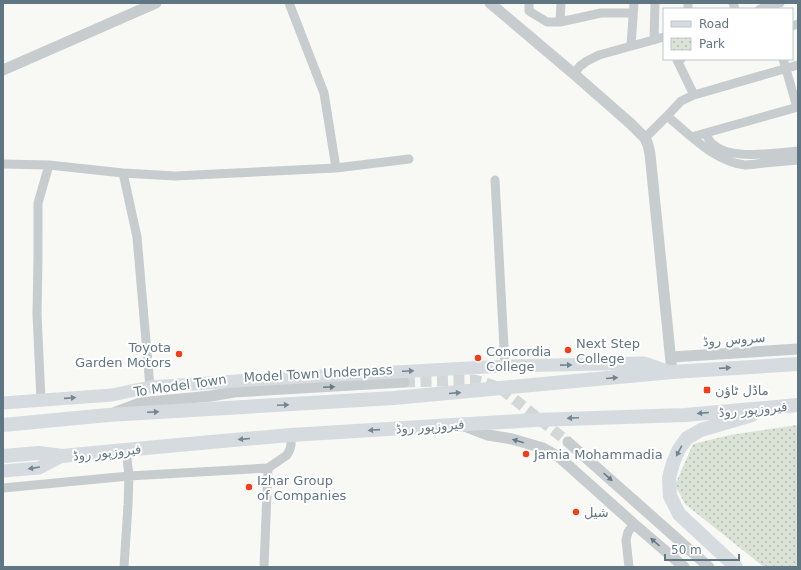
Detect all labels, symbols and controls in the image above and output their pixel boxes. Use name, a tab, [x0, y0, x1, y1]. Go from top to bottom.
legend	[663, 8, 793, 60]
text: Road	[699, 17, 729, 31]
text: Park	[699, 37, 725, 51]
street label: سروس روڈ	[702, 330, 766, 350]
place label: Next Step College	[576, 336, 640, 366]
place label: Toyota Garden Motors	[75, 340, 171, 370]
place label: Concordia College	[486, 344, 551, 374]
marker: Next Step College	[563, 345, 573, 355]
marker: Toyota Garden Motors	[174, 349, 184, 359]
marker: Concordia College	[473, 353, 483, 363]
street label: Model Town Underpass	[243, 362, 393, 385]
one-way arrow	[560, 362, 573, 368]
one-way arrow	[719, 365, 731, 372]
one-way arrow	[402, 367, 414, 374]
street label: To Model Town	[132, 372, 227, 400]
one-way arrow	[606, 375, 618, 381]
one-way arrow	[323, 383, 335, 390]
place label: ماڈل ٹاؤن	[715, 383, 769, 399]
marker: ماڈل ٹاؤن	[702, 385, 712, 395]
one-way arrow	[449, 389, 461, 396]
one-way arrow	[64, 395, 76, 402]
street label: فیروزپور روڈ	[718, 399, 788, 421]
one-way arrow	[277, 401, 289, 408]
one-way arrow	[147, 409, 159, 416]
one-way arrow	[697, 410, 709, 416]
one-way arrow	[567, 415, 579, 422]
street label: فیروزپور روڈ	[395, 417, 465, 437]
one-way arrow	[367, 427, 380, 433]
one-way arrow	[238, 436, 250, 443]
one-way arrow	[512, 438, 524, 444]
street label: فیروزپور روڈ	[72, 441, 142, 465]
one-way arrow	[675, 445, 682, 457]
place label: Jamia Mohammadia	[533, 447, 663, 462]
marker: Jamia Mohammadia	[521, 449, 531, 459]
one-way arrow	[27, 465, 40, 471]
one-way arrow	[602, 472, 613, 481]
place label: Izhar Group of Companies	[257, 473, 346, 503]
marker: Izhar Group of Companies	[244, 482, 254, 492]
place label: شیل	[584, 505, 609, 520]
marker: شیل	[571, 507, 581, 517]
scale bar	[665, 536, 739, 562]
one-way arrow	[649, 537, 660, 546]
text: 50 m	[671, 543, 702, 557]

